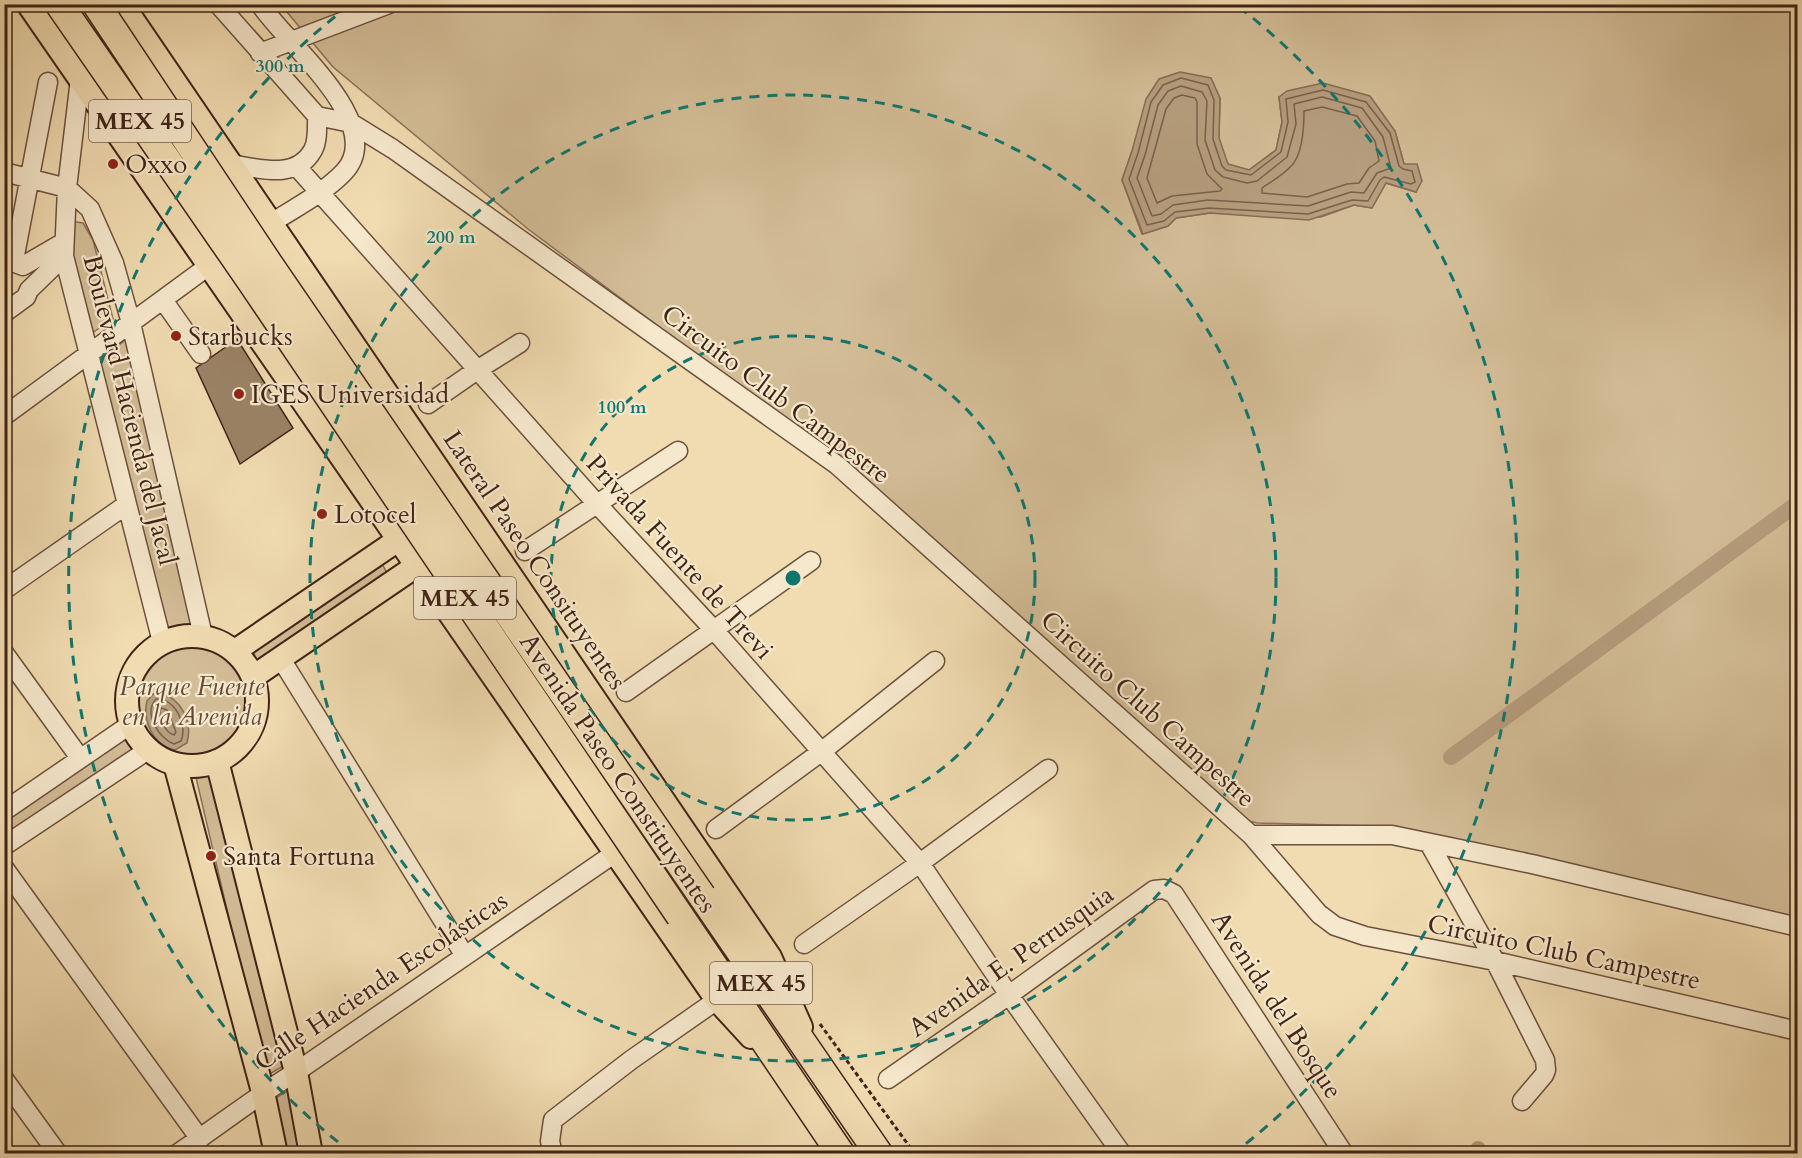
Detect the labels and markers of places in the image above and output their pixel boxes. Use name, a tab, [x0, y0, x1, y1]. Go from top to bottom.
place label: Oxxo	[125, 147, 187, 182]
marker: Oxxo	[106, 157, 120, 171]
place label: Starbucks	[188, 319, 293, 354]
marker: Starbucks	[169, 329, 183, 343]
place label: IGES Universidad	[251, 377, 449, 412]
marker: IGES Universidad	[232, 387, 246, 401]
place label: Lotocel	[334, 497, 417, 532]
marker: Lotocel	[315, 507, 329, 521]
centre of rings	[783, 568, 803, 588]
place label: Santa Fortuna	[223, 839, 375, 874]
marker: Santa Fortuna	[204, 849, 218, 863]

